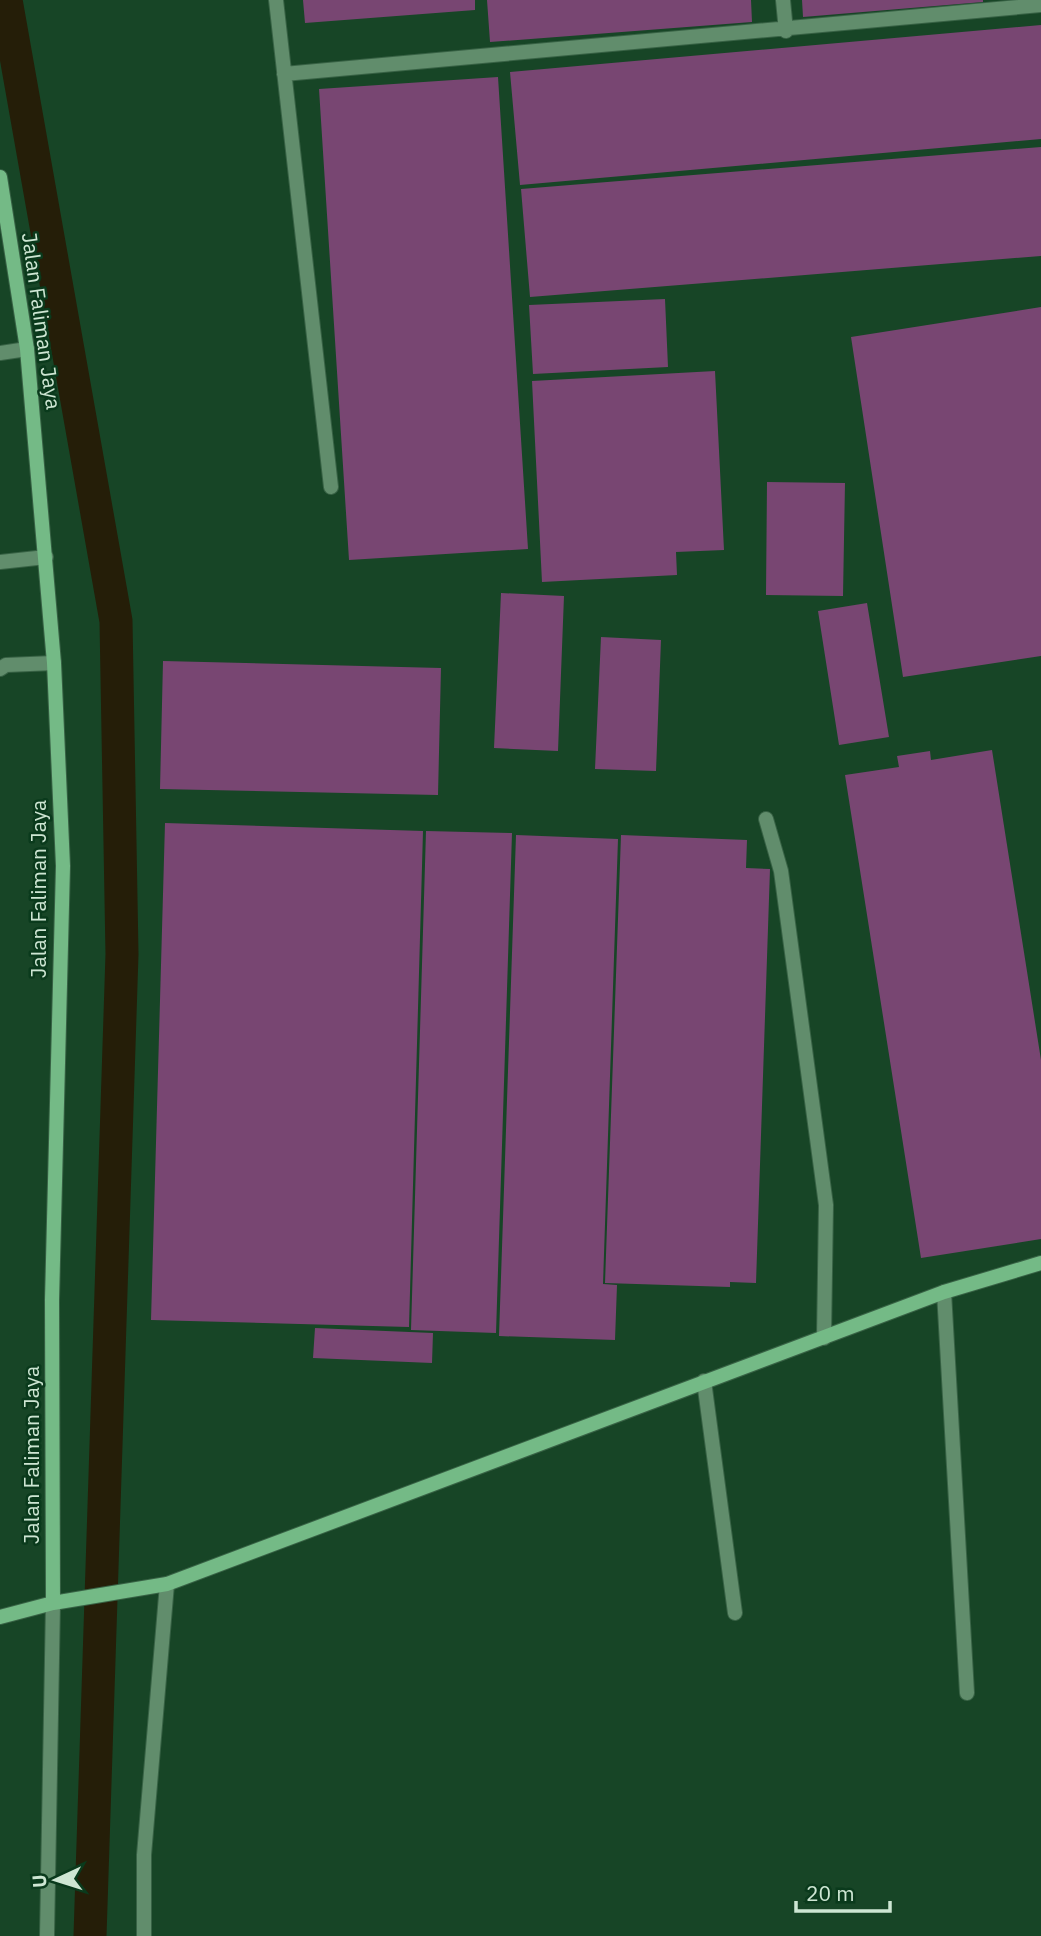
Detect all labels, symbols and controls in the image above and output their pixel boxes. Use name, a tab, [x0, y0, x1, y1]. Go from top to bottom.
street label: Jalan Faliman Jaya	[16, 231, 68, 411]
street label: Jalan Faliman Jaya	[24, 800, 52, 978]
street label: Jalan Faliman Jaya	[17, 1366, 45, 1544]
north arrow	[21, 1845, 91, 1915]
scale bar	[796, 1870, 890, 1914]
text: U	[27, 1874, 51, 1889]
text: 20 m	[806, 1879, 855, 1907]

